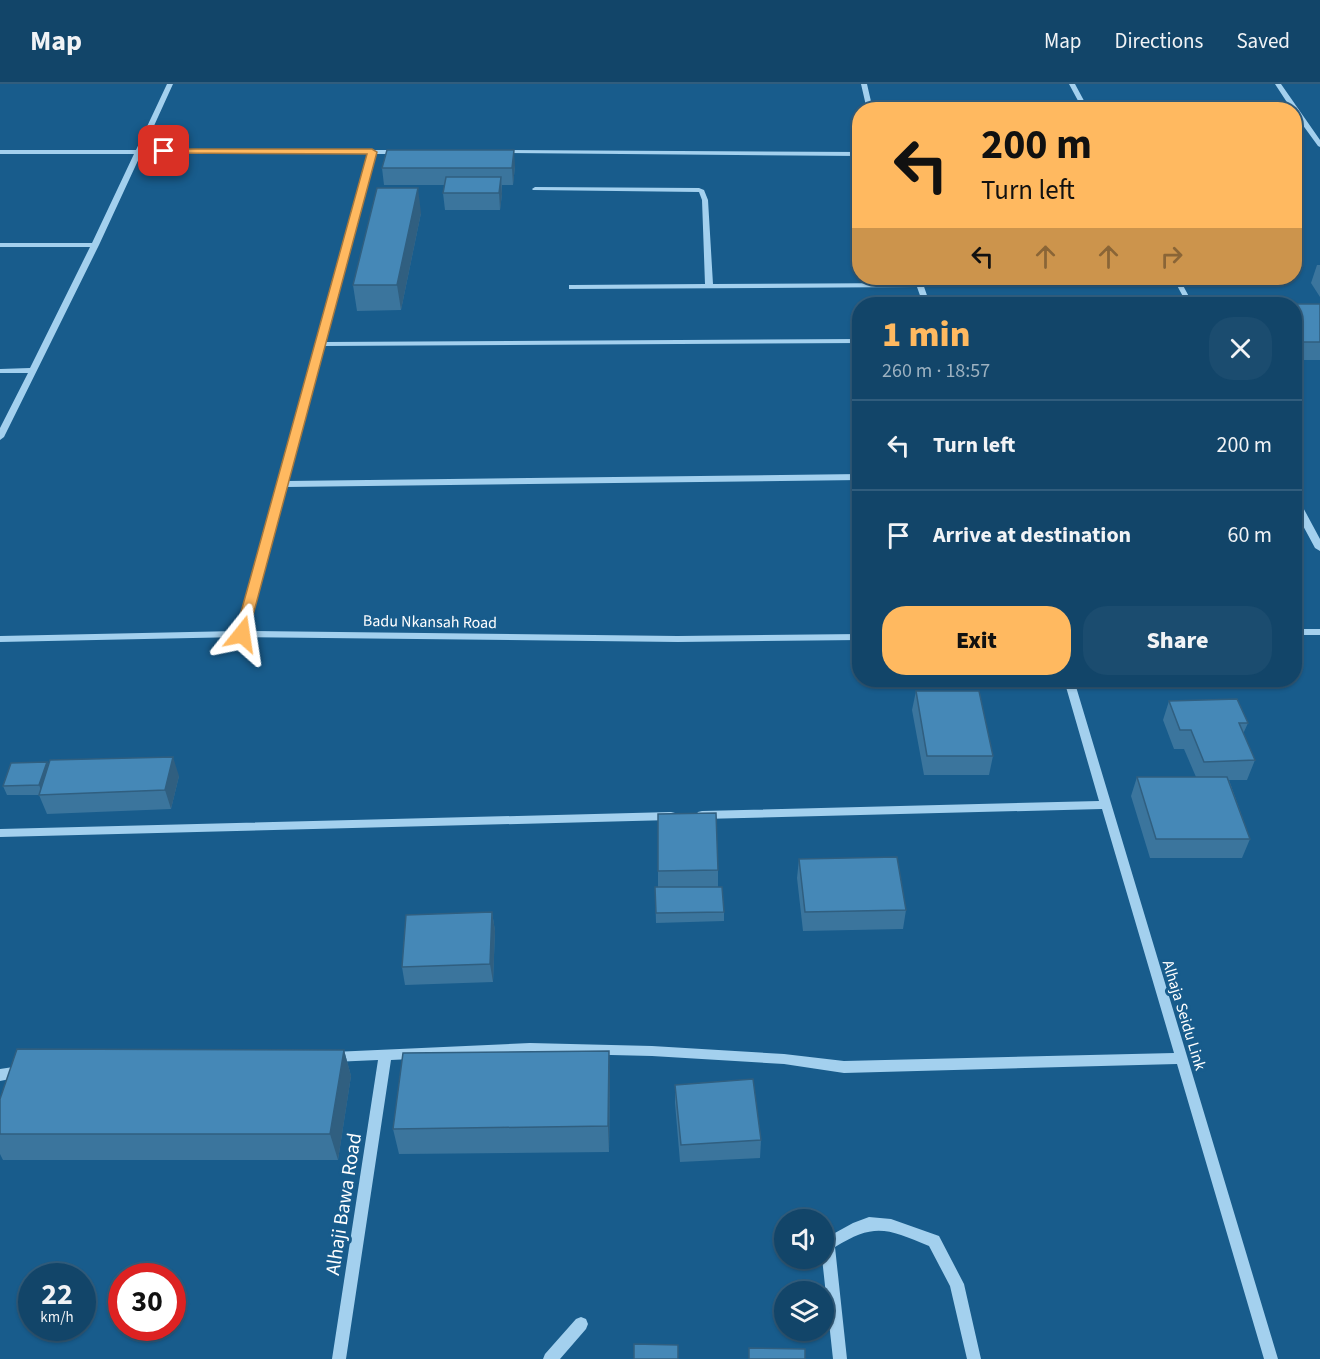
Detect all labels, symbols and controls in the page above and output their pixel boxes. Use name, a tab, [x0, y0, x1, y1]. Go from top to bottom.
text: Map	[30, 21, 82, 61]
text: Map	[1044, 26, 1082, 56]
text: Directions	[1115, 26, 1203, 56]
text: Saved	[1236, 26, 1290, 56]
text: 200 m	[981, 115, 1092, 175]
pin	[138, 125, 189, 176]
icon: left	[882, 126, 960, 204]
icon: arrive	[147, 134, 180, 167]
text: Turn left	[981, 171, 1075, 210]
icon: left	[966, 240, 999, 273]
icon: ahead	[1029, 240, 1062, 273]
icon: ahead	[1092, 240, 1125, 273]
icon: right	[1155, 240, 1188, 273]
text: 1 min	[882, 309, 970, 360]
button: close	[1209, 317, 1272, 380]
text: 260 m · 18:57	[882, 357, 990, 385]
icon: left	[882, 429, 915, 462]
text: Turn left	[933, 429, 1015, 461]
text: 200 m	[1217, 429, 1272, 461]
icon: arrive	[882, 519, 915, 552]
text: Arrive at destination	[933, 519, 1131, 551]
text: 60 m	[1227, 519, 1272, 551]
position arrow	[210, 602, 274, 666]
button: Exit	[882, 606, 1071, 675]
button: Share	[1083, 606, 1272, 675]
street label: Badu Nkansah Road	[363, 610, 497, 634]
street label: Alhaja Seidu Link	[1157, 957, 1211, 1073]
street label: Alhaji Bawa Road	[319, 1131, 369, 1277]
map controls	[774, 1209, 834, 1341]
button: sound	[774, 1209, 834, 1269]
speed limit sign: 30	[108, 1263, 186, 1341]
text: 22	[41, 1273, 73, 1316]
button: layers	[774, 1281, 834, 1341]
text: km/h	[40, 1307, 74, 1328]

